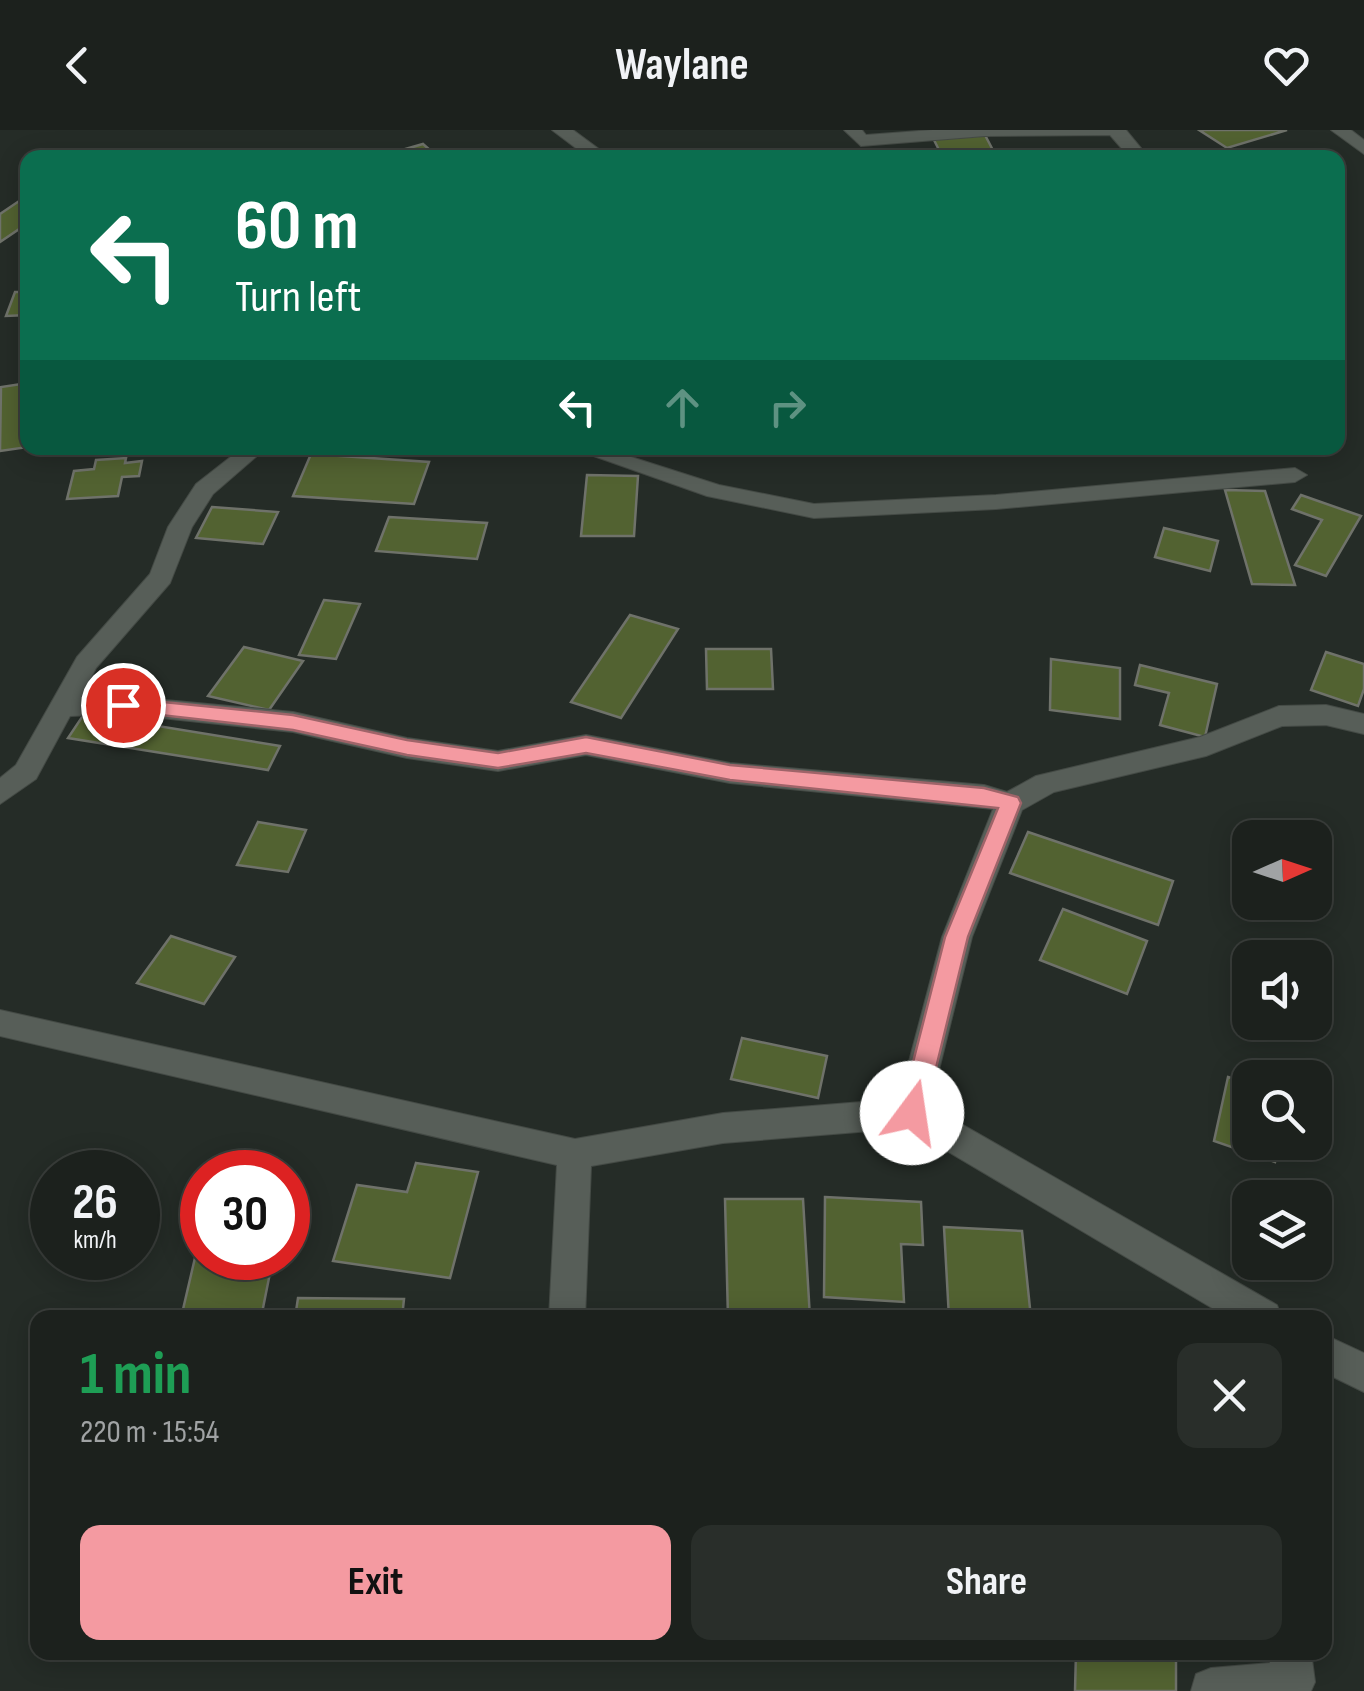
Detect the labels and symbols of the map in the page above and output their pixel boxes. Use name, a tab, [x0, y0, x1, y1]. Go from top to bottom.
pin	[81, 663, 166, 748]
north arrow	[1232, 820, 1332, 920]
position arrow	[860, 1061, 964, 1165]
speed limit sign: 30	[180, 1150, 310, 1280]

